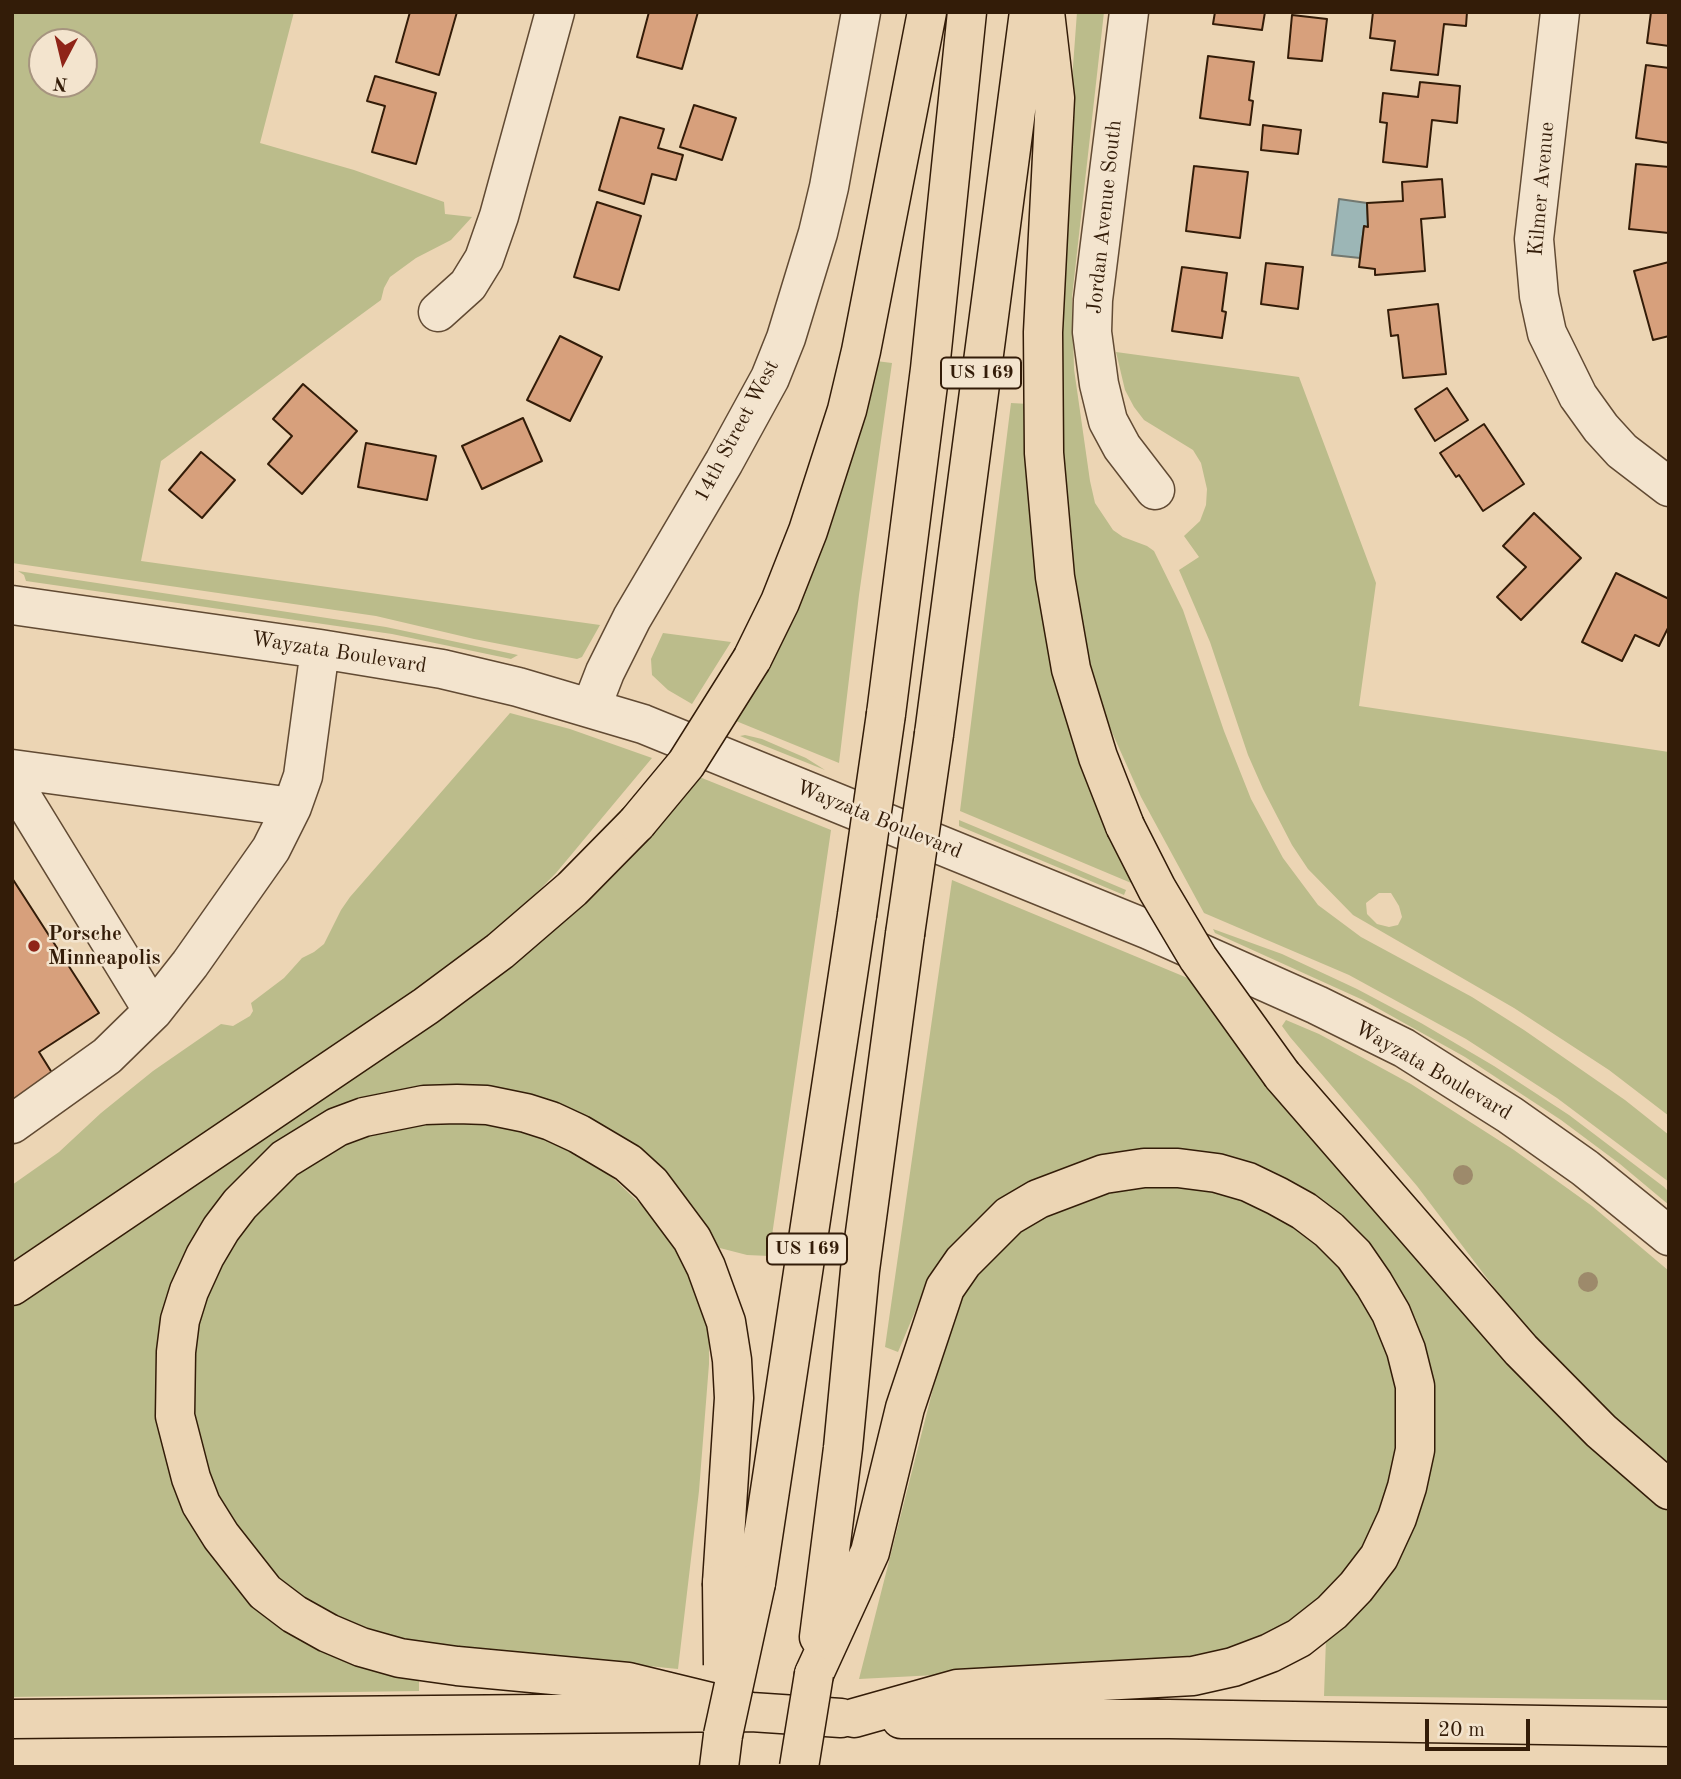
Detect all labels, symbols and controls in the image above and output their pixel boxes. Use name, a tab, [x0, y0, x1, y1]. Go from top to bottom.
north arrow	[28, 28, 98, 98]
text: N	[52, 72, 69, 93]
street label: Jordan Avenue South	[1082, 119, 1128, 315]
street label: Kilmer Avenue	[1524, 121, 1560, 257]
street label: 14th Street West	[689, 356, 785, 506]
road number: US 169	[941, 358, 1021, 388]
street label: Wayzata Boulevard	[250, 627, 428, 679]
street label: Wayzata Boulevard	[792, 775, 966, 865]
place label: Porsche Minneapolis	[48, 921, 161, 971]
marker: Porsche Minneapolis	[26, 938, 42, 954]
street label: Wayzata Boulevard	[1350, 1016, 1516, 1126]
road number: US 169	[767, 1233, 847, 1264]
scale bar	[1429, 1706, 1534, 1750]
text: 20 m	[1438, 1720, 1485, 1741]

